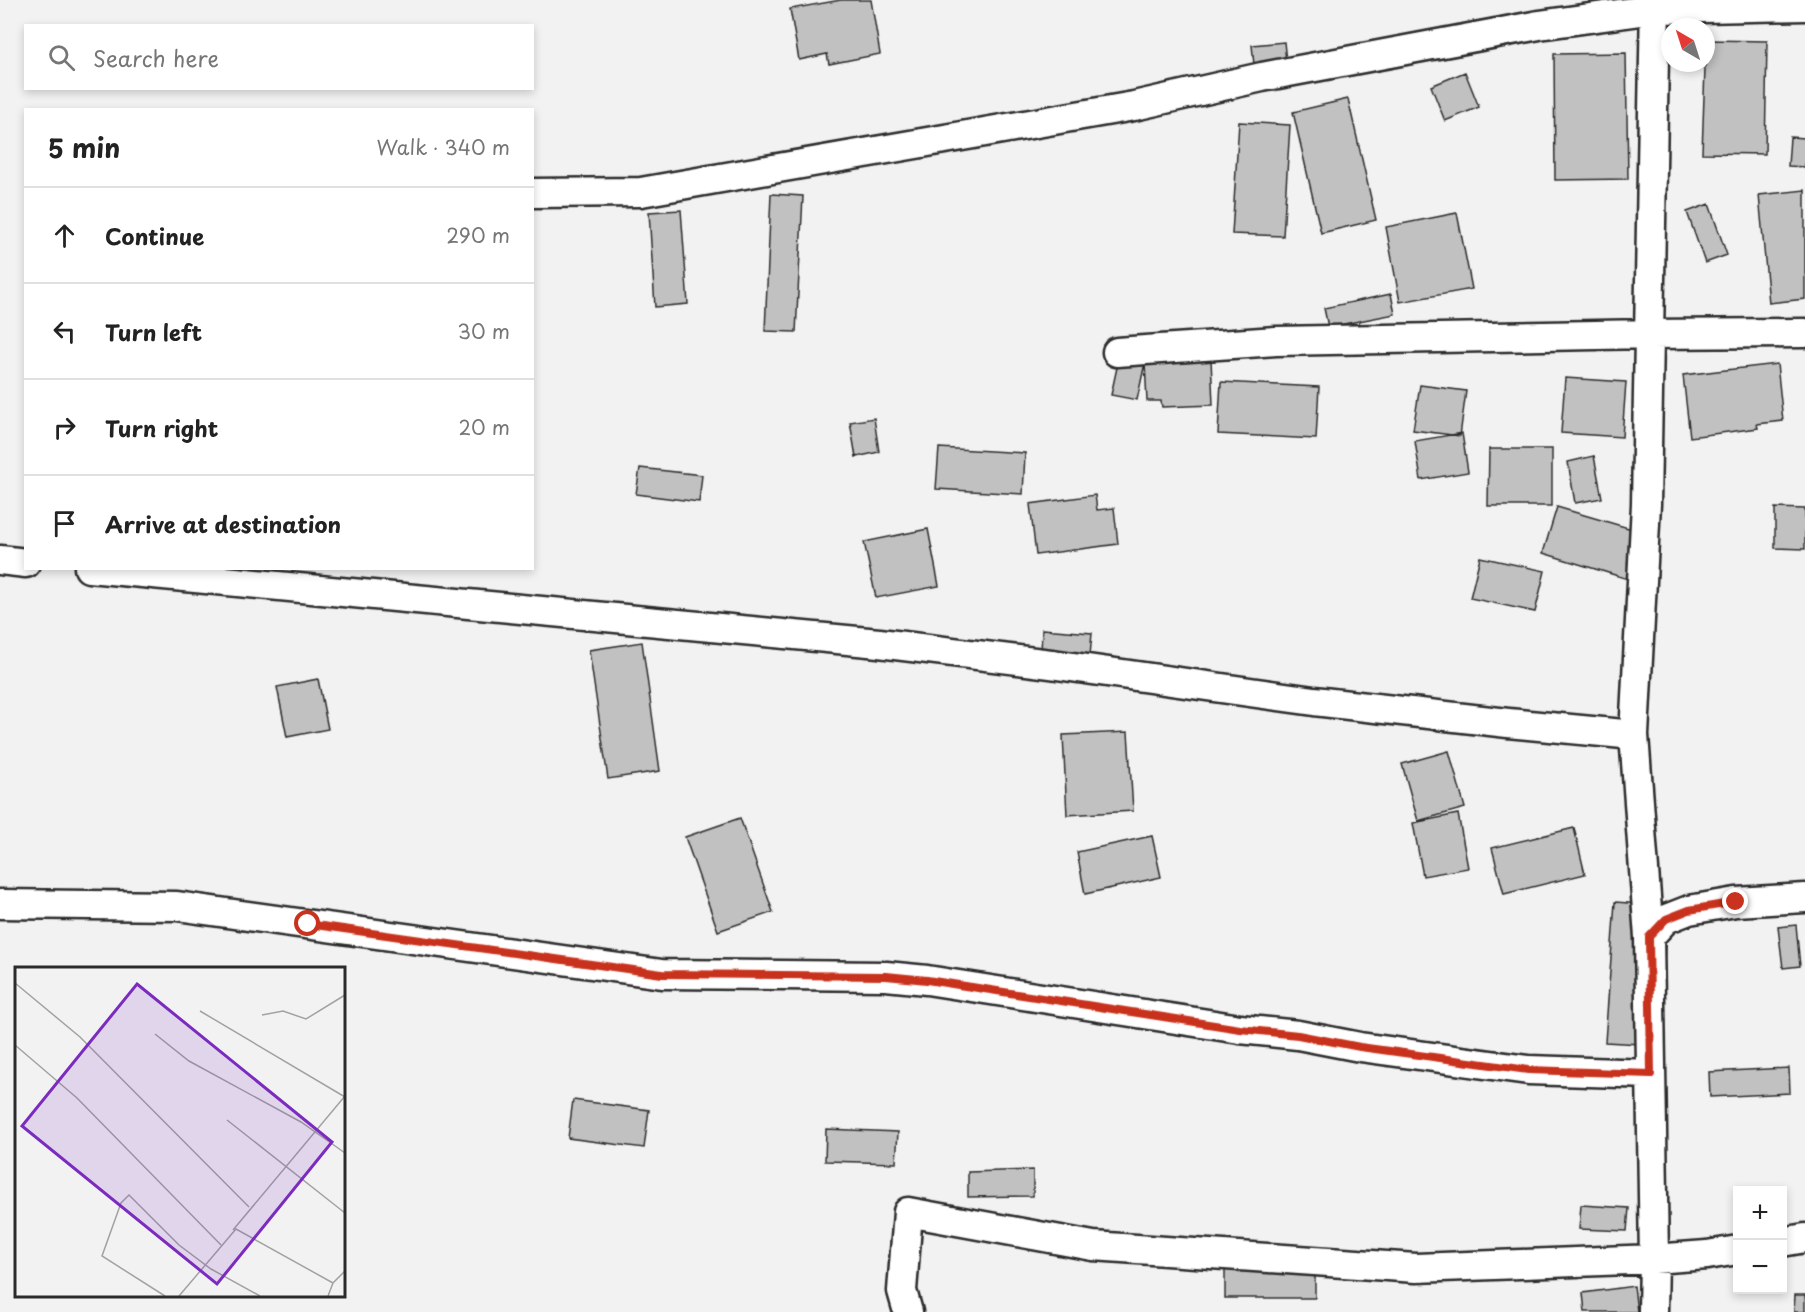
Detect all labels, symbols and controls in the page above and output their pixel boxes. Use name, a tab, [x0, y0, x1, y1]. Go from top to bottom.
north arrow	[1661, 18, 1715, 72]
search box	[24, 24, 534, 90]
icon: search	[45, 41, 78, 74]
text: Search here	[93, 41, 219, 74]
text: 5 min	[48, 128, 120, 167]
text: Walk · 340 m	[377, 132, 510, 162]
icon: ahead	[48, 219, 81, 252]
text: Continue	[105, 219, 204, 252]
text: 290 m	[446, 220, 510, 250]
icon: left	[48, 315, 81, 348]
text: Turn left	[105, 315, 202, 348]
text: 30 m	[457, 316, 510, 346]
icon: right	[48, 411, 81, 444]
text: Turn right	[105, 411, 218, 444]
text: 20 m	[458, 412, 510, 442]
icon: arrive	[48, 507, 81, 540]
text: Arrive at destination	[105, 507, 341, 540]
route end	[1722, 888, 1748, 914]
route start	[294, 910, 320, 936]
inset map	[15, 967, 345, 1297]
map controls	[1733, 1186, 1787, 1294]
button: +	[1733, 1186, 1787, 1240]
button: −	[1733, 1240, 1787, 1294]

